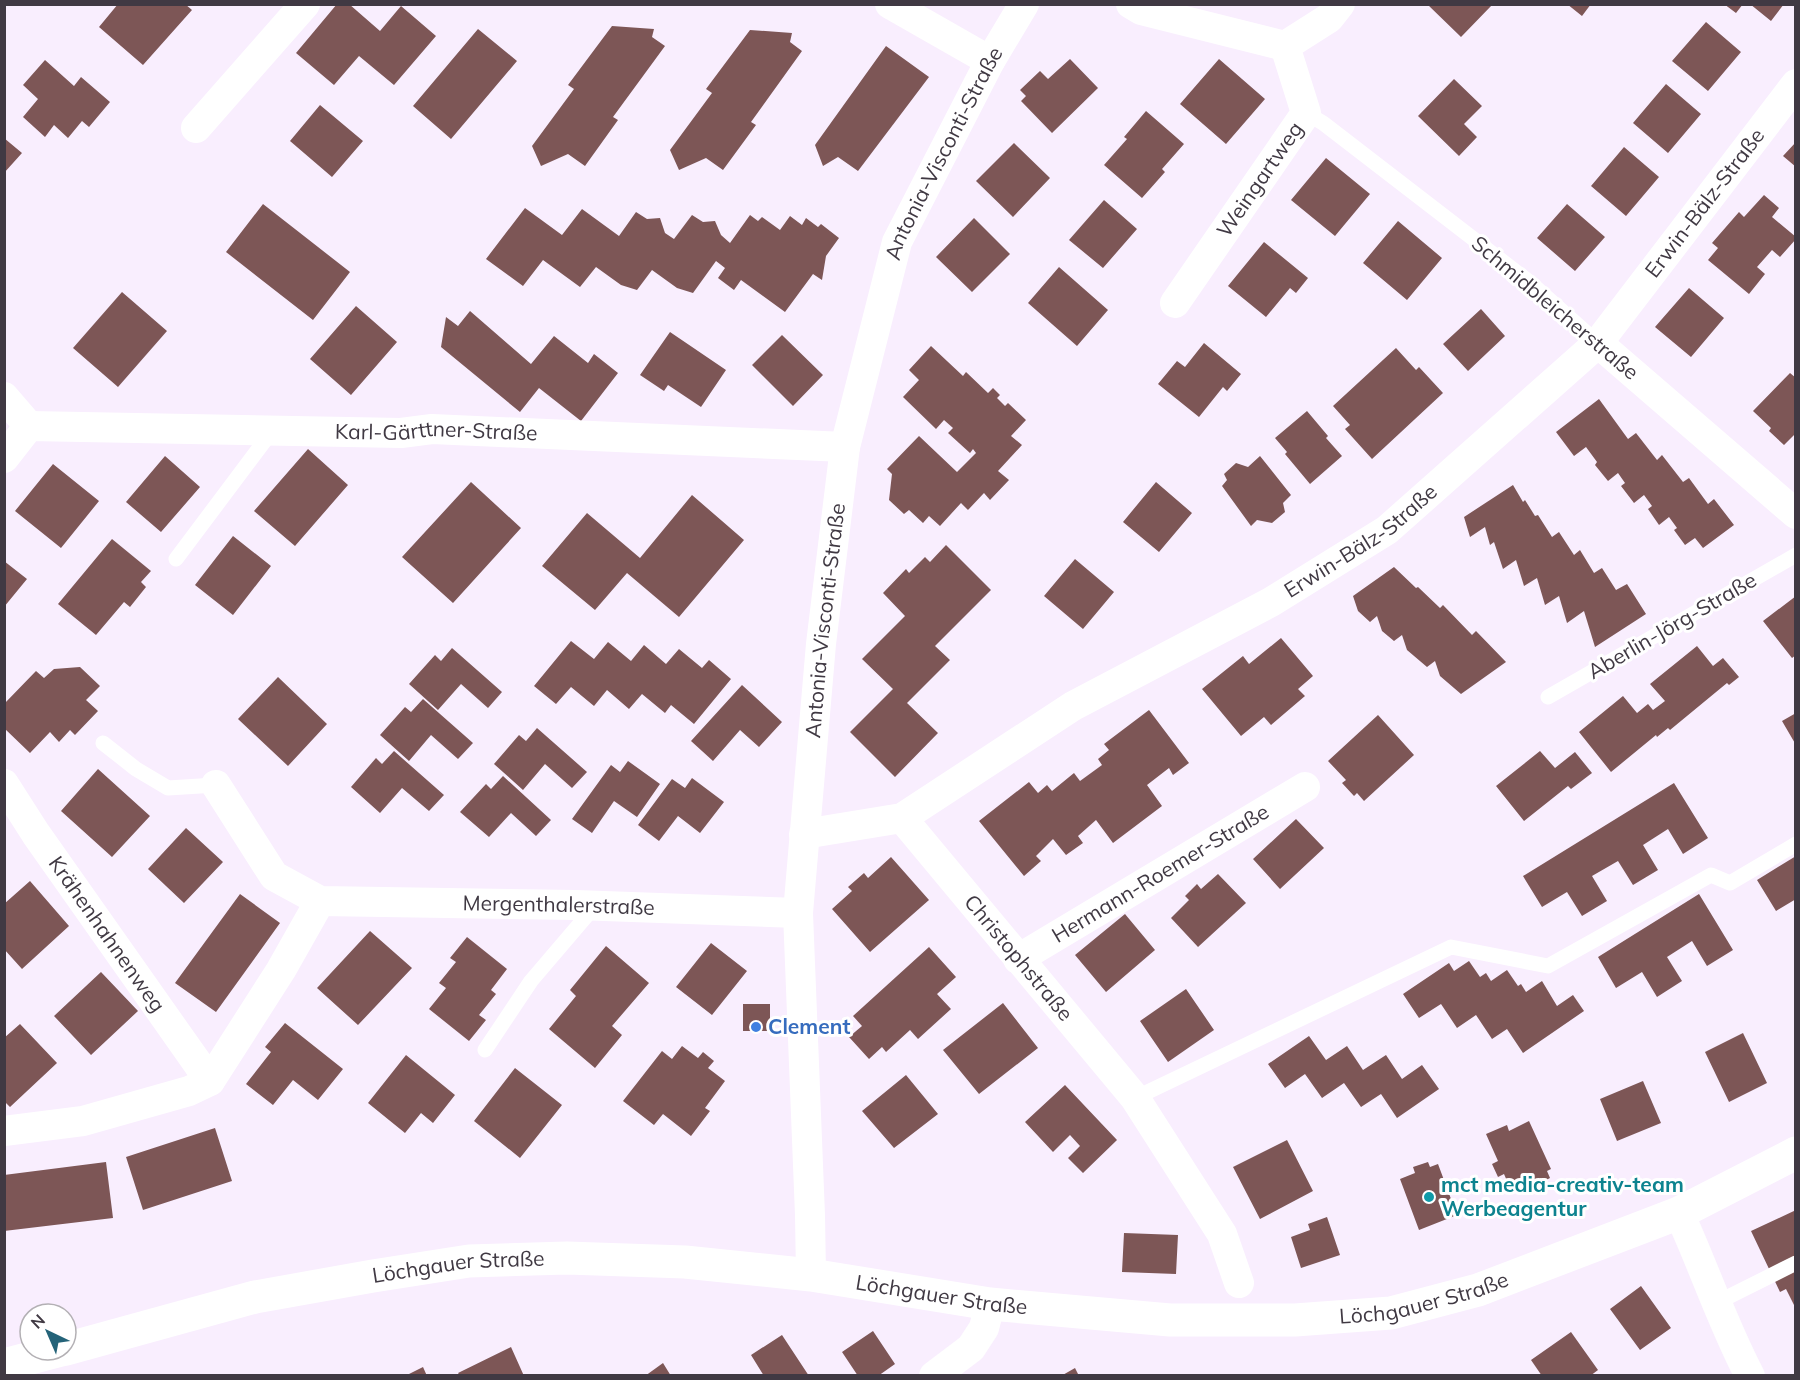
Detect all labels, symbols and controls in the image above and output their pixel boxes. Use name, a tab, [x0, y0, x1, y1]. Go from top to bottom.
street label: Antonia-Visconti-Straße	[879, 42, 1008, 262]
street label: Weingartweg	[1211, 116, 1308, 242]
street label: Erwin-Bälz-Straße	[1639, 123, 1770, 282]
street label: Schmidbleicherstraße	[1467, 230, 1644, 385]
street label: Karl-Gärttner-Straße	[335, 415, 538, 446]
street label: Erwin-Bälz-Straße	[1279, 478, 1442, 603]
street label: Antonia-Visconti-Straße	[799, 502, 850, 739]
street label: Aberlin-Jörg-Straße	[1582, 566, 1761, 684]
street label: Hermann-Roemer-Straße	[1047, 798, 1273, 948]
street label: Krähenhahnenweg	[44, 851, 171, 1017]
street label: Mergenthalerstraße	[462, 889, 655, 920]
street label: Christophstraße	[959, 889, 1079, 1026]
place label: Clement	[768, 1013, 850, 1039]
marker: Clement	[749, 1020, 763, 1034]
place label: mct media-creativ-team Werbeagentur	[1441, 1171, 1684, 1221]
marker: mct media-creativ-team Werbeagentur	[1422, 1190, 1436, 1204]
street label: Löchgauer Straße	[370, 1245, 545, 1288]
street label: Löchgauer Straße	[1338, 1266, 1512, 1329]
street label: Löchgauer Straße	[854, 1268, 1029, 1319]
north arrow	[18, 1302, 78, 1362]
text: N	[26, 1310, 49, 1333]

